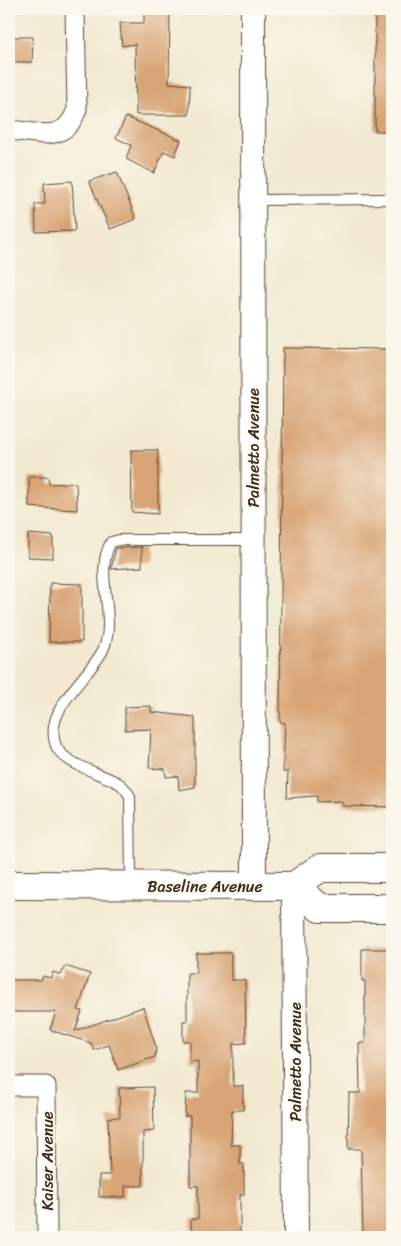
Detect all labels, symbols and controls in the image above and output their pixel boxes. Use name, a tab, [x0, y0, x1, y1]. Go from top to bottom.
street label: Palmetto Avenue	[239, 388, 268, 508]
street label: Baseline Avenue	[147, 872, 263, 901]
street label: Palmetto Avenue	[281, 1002, 310, 1122]
street label: Kaiser Avenue	[33, 1111, 62, 1211]

